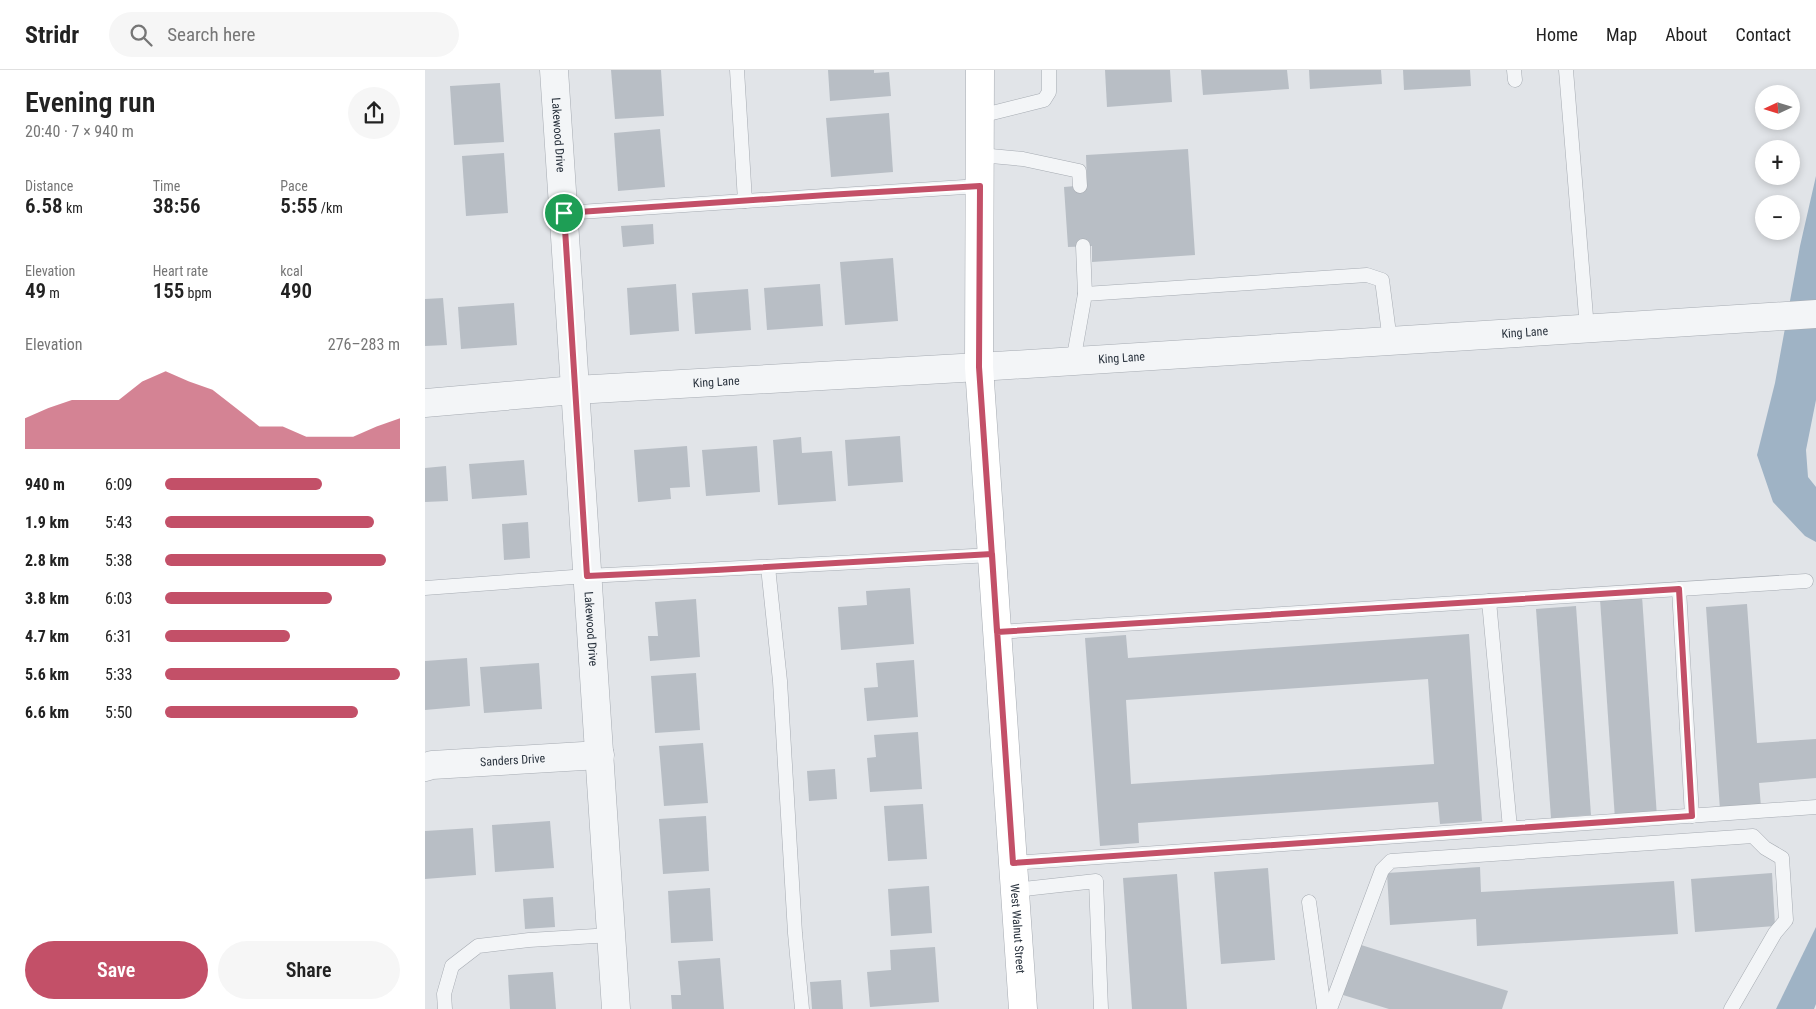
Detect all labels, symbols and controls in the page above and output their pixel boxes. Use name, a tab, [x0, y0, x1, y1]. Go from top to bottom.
search box	[109, 12, 459, 57]
text: Stridr	[25, 21, 79, 49]
icon: search	[127, 21, 155, 49]
text: Search here	[167, 23, 256, 46]
text: Home	[1536, 24, 1578, 45]
text: Map	[1606, 24, 1637, 45]
text: About	[1665, 24, 1707, 45]
text: Contact	[1735, 24, 1791, 45]
north arrow	[1755, 85, 1800, 130]
map controls	[1755, 85, 1800, 240]
text: Evening run	[25, 86, 155, 119]
button: share	[348, 87, 400, 139]
street label: Lakewood Drive	[549, 97, 568, 173]
text: 20:40 · 7 × 940 m	[25, 122, 134, 141]
button: +	[1755, 140, 1800, 185]
text: Distance	[25, 178, 73, 194]
text: Time	[153, 178, 180, 194]
text: Pace	[280, 178, 308, 194]
pin	[543, 192, 585, 234]
text: 6.58	[25, 194, 63, 218]
text: 38:56	[153, 194, 200, 218]
text: 5:55	[280, 194, 318, 218]
button: −	[1755, 195, 1800, 240]
icon: arrive	[550, 199, 578, 227]
text: km	[63, 200, 83, 216]
text: /km	[318, 200, 343, 216]
text: Elevation	[25, 263, 75, 279]
text: Heart rate	[153, 263, 208, 279]
text: kcal	[280, 263, 303, 279]
text: 49	[25, 279, 46, 303]
text: 155	[153, 279, 184, 303]
text: 490	[280, 279, 312, 303]
text: m	[46, 285, 60, 301]
text: bpm	[184, 285, 212, 301]
street label: King Lane	[1501, 324, 1549, 341]
text: Elevation	[25, 335, 83, 354]
text: 276–283 m	[328, 335, 400, 354]
street label: King Lane	[1098, 349, 1146, 366]
street label: King Lane	[692, 374, 740, 390]
text: 940 m	[25, 475, 65, 494]
text: 6:09	[105, 475, 132, 494]
text: 1.9 km	[25, 513, 69, 532]
text: 5:43	[105, 513, 132, 532]
text: 2.8 km	[25, 551, 69, 570]
text: 5:38	[105, 551, 132, 570]
text: 3.8 km	[25, 589, 69, 608]
text: 6:03	[105, 589, 132, 608]
street label: Lakewood Drive	[581, 591, 600, 667]
text: 4.7 km	[25, 627, 69, 646]
text: 6:31	[105, 627, 132, 646]
text: 5.6 km	[25, 665, 69, 684]
text: 5:33	[105, 665, 132, 684]
text: 6.6 km	[25, 703, 69, 722]
text: 5:50	[105, 703, 132, 722]
street label: Sanders Drive	[480, 751, 546, 769]
street label: West Walnut Street	[1007, 883, 1028, 974]
button: Save	[25, 941, 208, 999]
button: Share	[218, 941, 400, 999]

